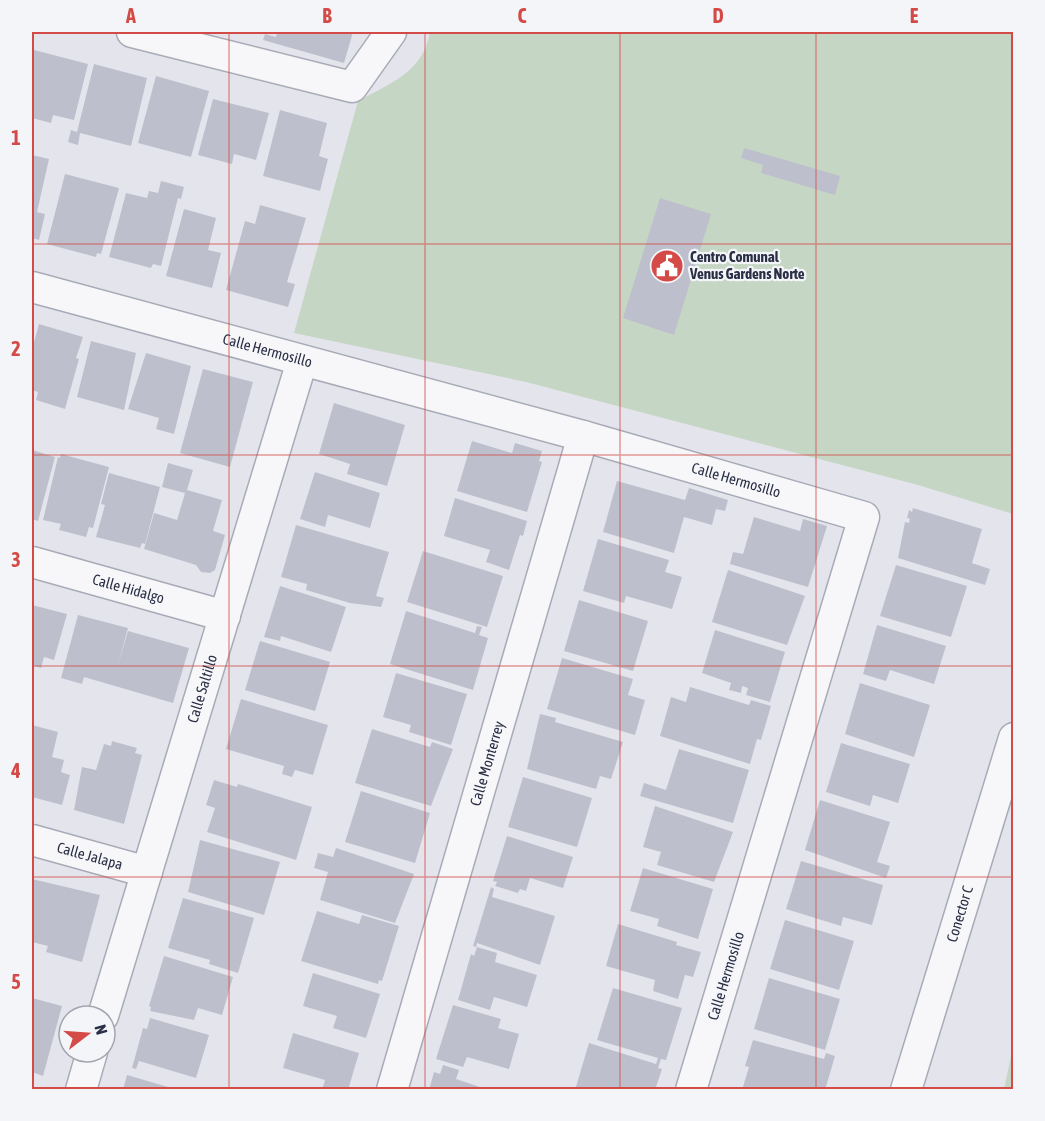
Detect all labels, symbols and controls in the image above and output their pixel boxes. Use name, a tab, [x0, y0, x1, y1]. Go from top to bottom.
text: A	[125, 4, 136, 27]
text: B	[322, 4, 332, 27]
text: C	[518, 4, 527, 27]
text: D	[712, 4, 724, 27]
text: E	[910, 4, 919, 27]
text: 1	[11, 126, 21, 149]
public building icon: Centro Comunal Venus Gardens Norte	[649, 248, 685, 284]
place label: Centro Comunal Venus Gardens Norte	[689, 248, 805, 282]
street label: Calle Hermosillo	[221, 330, 314, 370]
text: 2	[11, 337, 21, 360]
street label: Calle Hermosillo	[690, 459, 783, 501]
text: 3	[11, 548, 21, 571]
street label: Calle Hidalgo	[91, 570, 166, 607]
street label: Calle Saltillo	[184, 652, 220, 725]
street label: Calle Monterrey	[466, 719, 507, 808]
text: 4	[10, 759, 21, 782]
street label: Calle Jalapa	[55, 838, 125, 873]
street label: Conector C	[943, 884, 976, 944]
street label: Calle Hermosillo	[704, 929, 747, 1022]
text: 5	[11, 970, 21, 993]
north arrow	[57, 1004, 117, 1064]
text: N	[91, 1022, 111, 1037]

